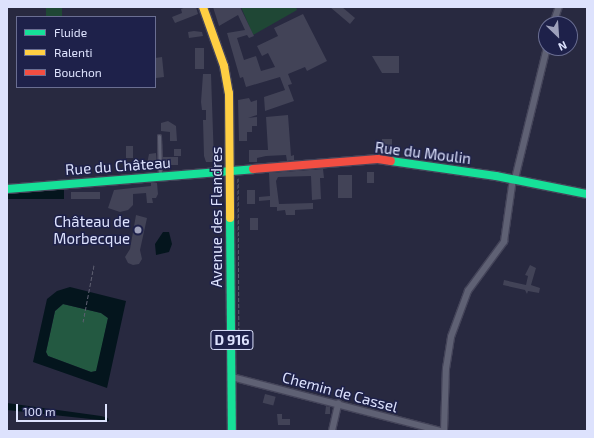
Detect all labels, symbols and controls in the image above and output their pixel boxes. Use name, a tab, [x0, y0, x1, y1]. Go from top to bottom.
legend	[16, 16, 156, 88]
north arrow	[538, 16, 578, 56]
text: Fluide	[54, 25, 87, 39]
text: N	[557, 39, 569, 54]
text: Ralenti	[54, 45, 93, 59]
text: Bouchon	[54, 65, 102, 79]
street label: Rue du Moulin	[374, 138, 472, 168]
street label: Avenue des Flandres	[208, 147, 226, 287]
street label: Rue du Château	[65, 153, 171, 179]
place label: Château de Morbecque	[53, 212, 130, 247]
marker: Château de Morbecque	[133, 225, 143, 235]
road number: D 916	[210, 328, 254, 352]
street label: Chemin de Cassel	[280, 368, 400, 416]
scale bar	[18, 396, 109, 422]
text: 100 m	[23, 404, 55, 418]

